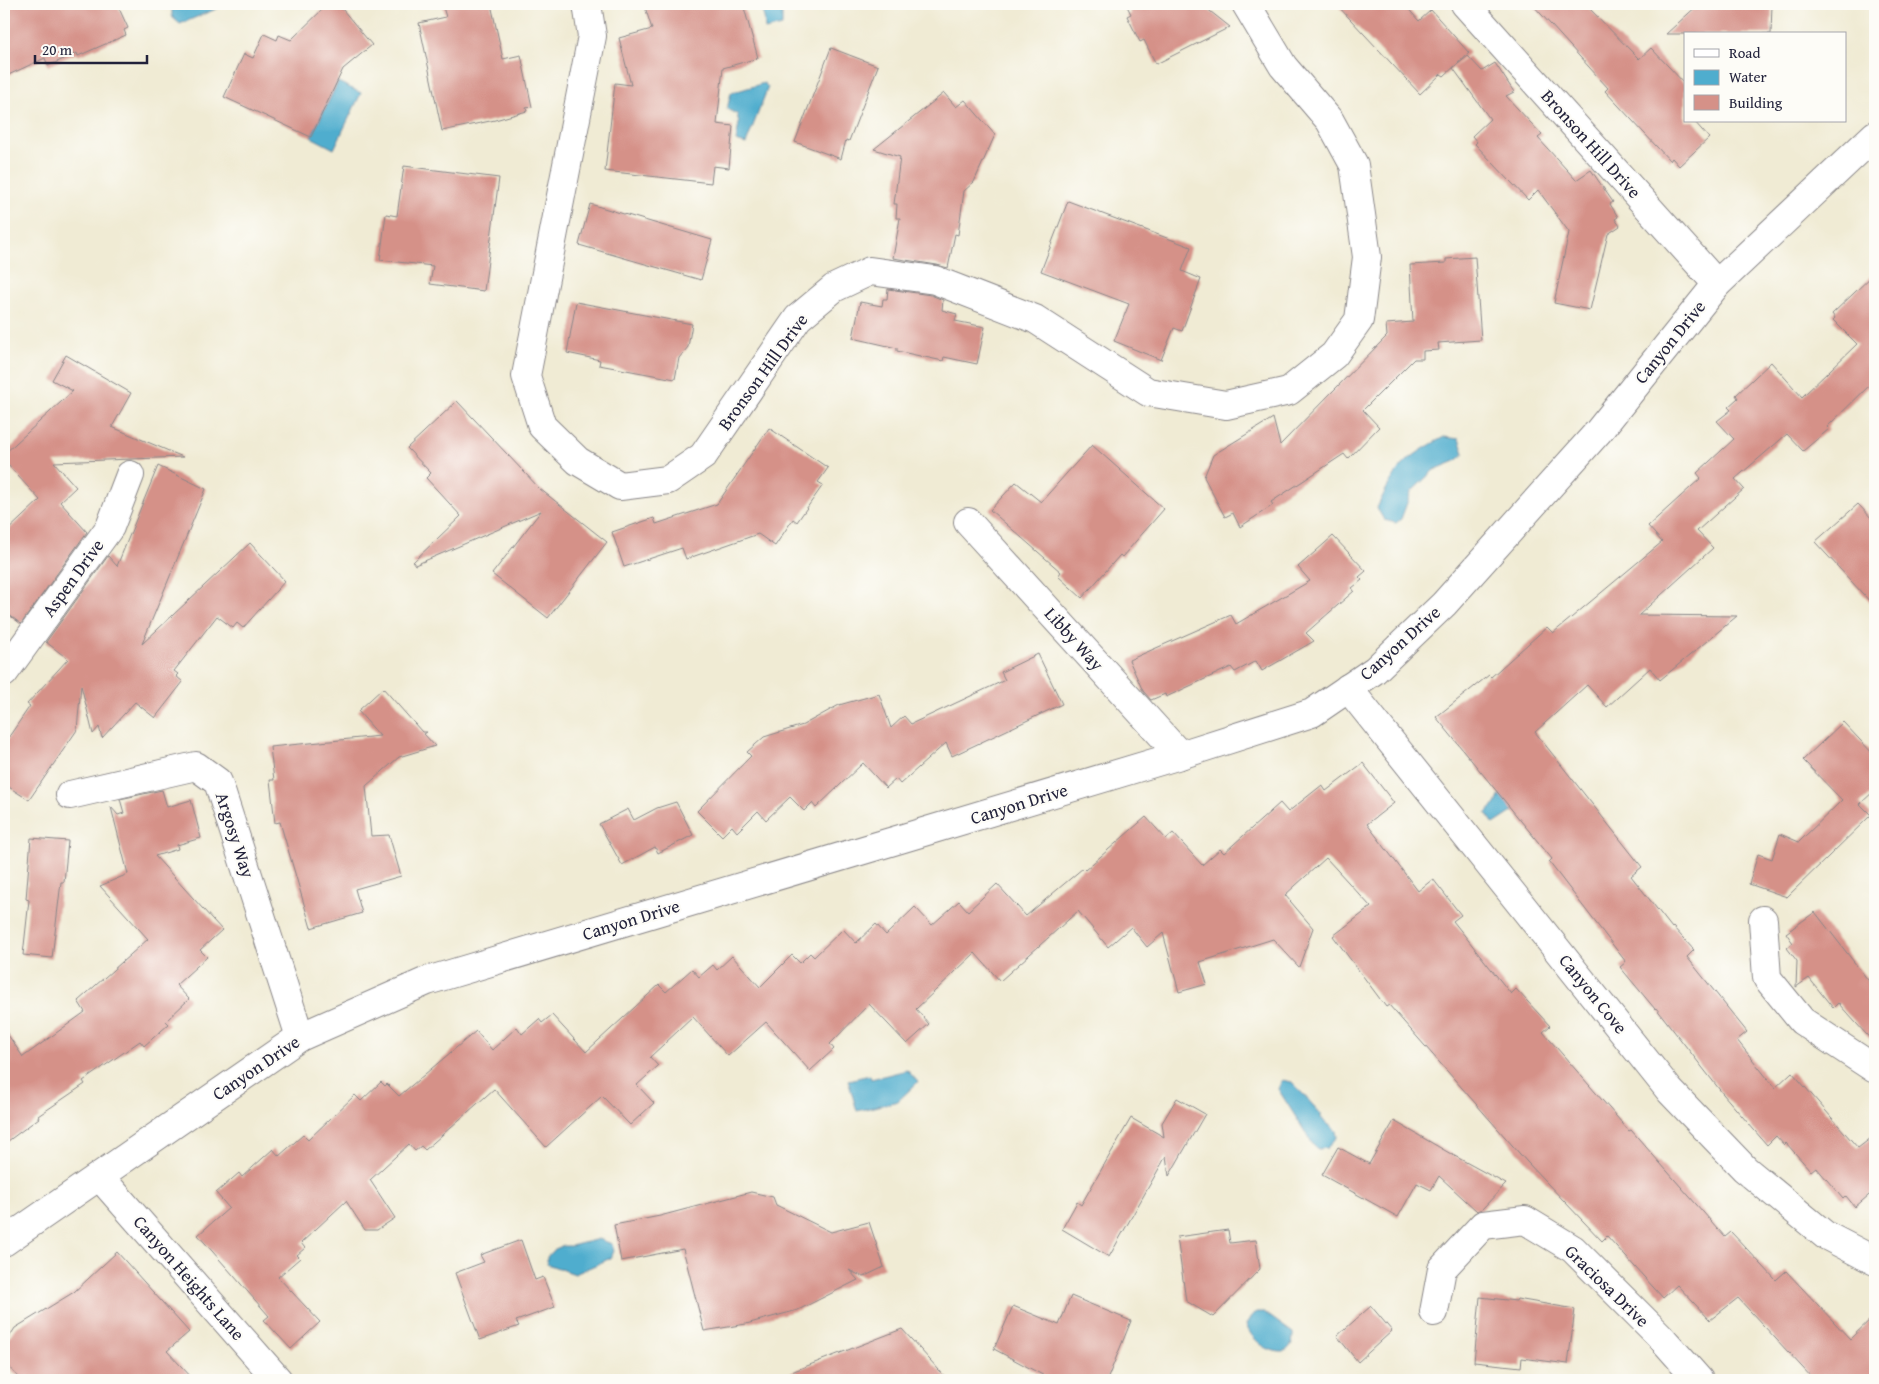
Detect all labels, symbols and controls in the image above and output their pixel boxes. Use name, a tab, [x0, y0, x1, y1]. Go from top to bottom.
scale bar	[35, 32, 148, 64]
legend	[1684, 32, 1846, 122]
text: 20 m	[42, 39, 73, 60]
text: Road	[1729, 42, 1760, 63]
text: Water	[1729, 66, 1767, 87]
street label: Bronson Hill Drive	[1535, 83, 1648, 204]
text: Building	[1729, 92, 1783, 113]
street label: Canyon Drive	[1627, 294, 1712, 389]
street label: Bronson Hill Drive	[711, 308, 814, 436]
street label: Aspen Drive	[35, 533, 110, 622]
street label: Canyon Drive	[1353, 599, 1446, 686]
street label: Libby Way	[1038, 601, 1110, 677]
street label: Canyon Drive	[967, 776, 1071, 831]
street label: Argosy Way	[209, 789, 262, 881]
street label: Canyon Drive	[579, 892, 683, 947]
street label: Canyon Cove	[1553, 948, 1634, 1039]
street label: Canyon Drive	[206, 1028, 305, 1107]
street label: Canyon Heights Lane	[127, 1209, 251, 1346]
street label: Graciosa Drive	[1559, 1238, 1656, 1333]

